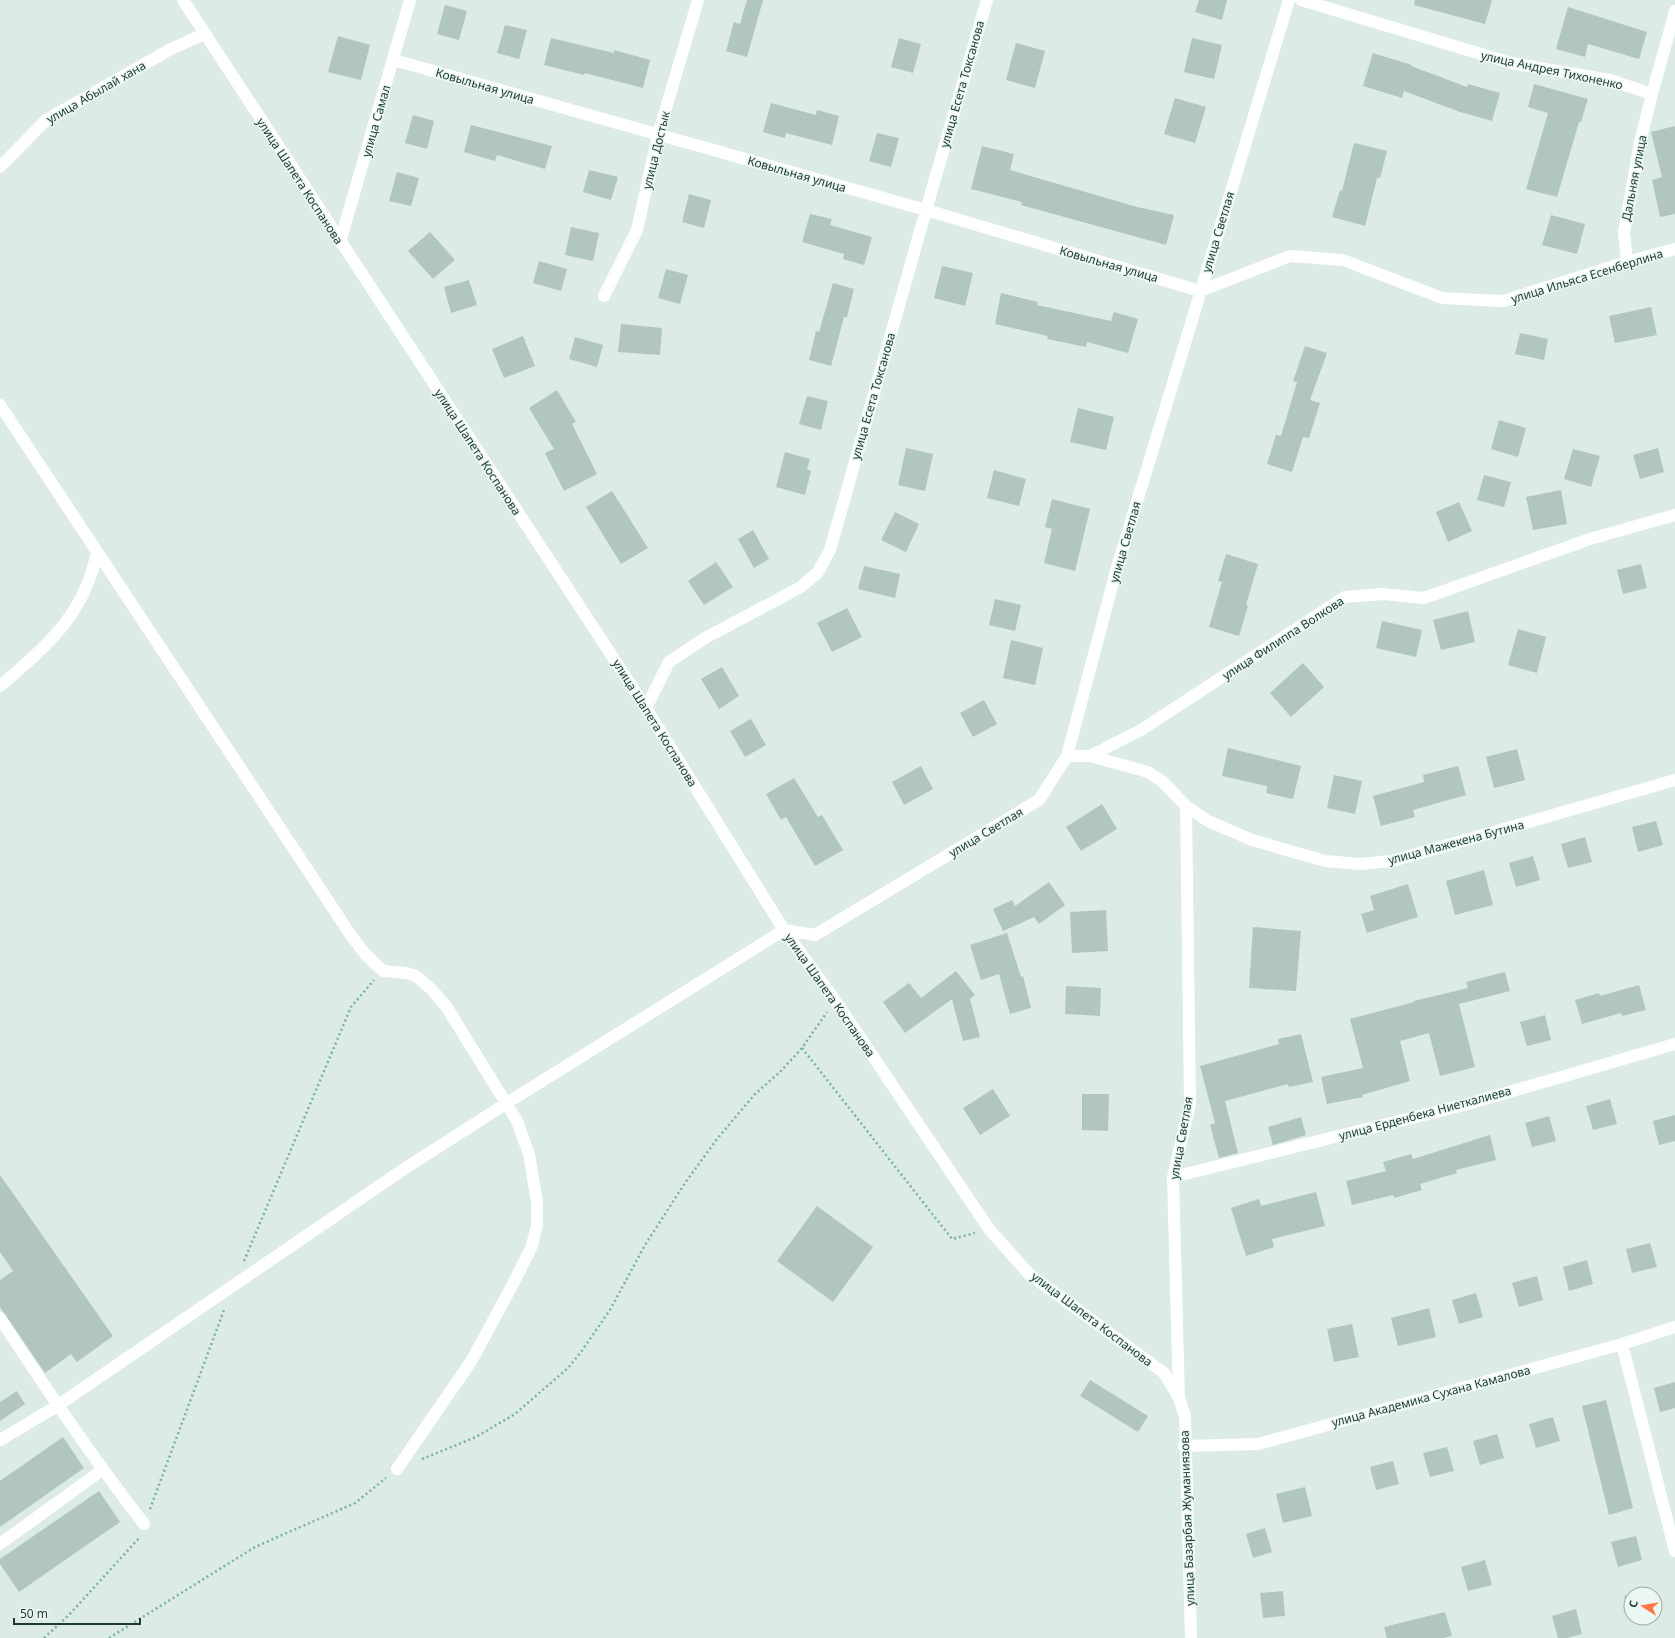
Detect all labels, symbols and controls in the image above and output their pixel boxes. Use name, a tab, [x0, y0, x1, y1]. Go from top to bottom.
street label: улица Есета Токсанова	[936, 18, 988, 150]
street label: улица Андрея Тихоненко	[1479, 47, 1625, 93]
street label: улица Абылай хана	[43, 57, 149, 127]
street label: Ковыльная улица	[434, 64, 536, 108]
street label: улица Самал	[358, 83, 394, 159]
street label: улица Достык	[638, 109, 674, 191]
street label: улица Шапета Коспанова	[253, 114, 347, 248]
street label: Дальняя улица	[1617, 133, 1651, 223]
street label: Ковыльная улица	[746, 152, 848, 196]
street label: улица Светлая	[1198, 189, 1238, 275]
street label: Ковыльная улица	[1058, 242, 1160, 286]
street label: улица Ильяса Есенберлина	[1509, 245, 1665, 307]
street label: улица Есета Токсанова	[847, 330, 899, 462]
street label: улица Шапета Коспанова	[431, 385, 525, 519]
street label: улица Светлая	[1105, 499, 1145, 585]
street label: улица Филиппа Волкова	[1219, 592, 1347, 684]
street label: улица Шапета Коспанова	[609, 656, 701, 790]
street label: улица Светлая	[946, 803, 1026, 861]
street label: улица Мажекена Бутина	[1386, 816, 1526, 868]
street label: улица Шапета Коспанова	[781, 930, 879, 1060]
street label: улица Ерденбека Ниеткалиева	[1337, 1082, 1513, 1144]
street label: улица Светлая	[1165, 1095, 1197, 1181]
street label: улица Шапета Коспанова	[1028, 1268, 1156, 1370]
street label: улица Академика Сухана Камалова	[1330, 1361, 1532, 1431]
street label: улица Базарбая Жуманиязова	[1175, 1430, 1199, 1606]
north arrow	[1623, 1586, 1663, 1626]
text: С	[1625, 1599, 1641, 1609]
scale bar	[14, 1600, 140, 1626]
text: 50 m	[20, 1605, 48, 1622]

